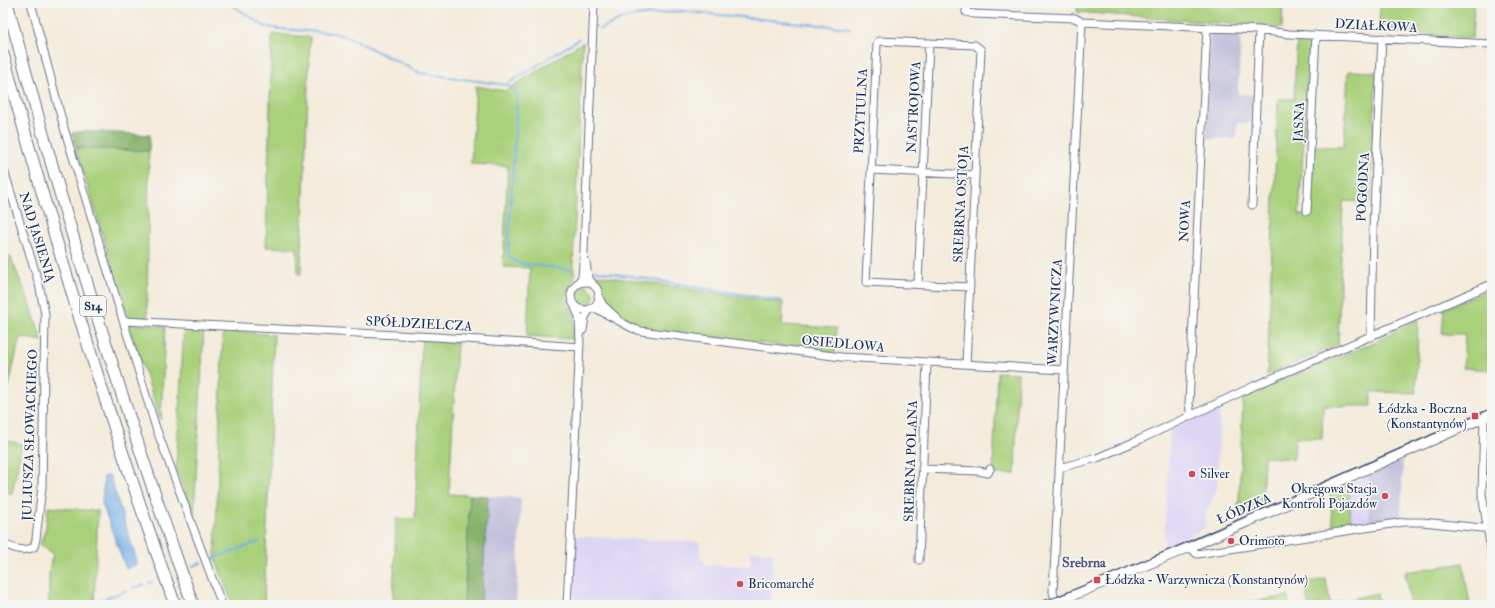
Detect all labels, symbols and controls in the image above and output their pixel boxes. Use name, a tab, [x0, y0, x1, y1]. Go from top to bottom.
street label: DZIAŁKOWA	[1334, 16, 1419, 36]
street label: NASTROJOWA	[904, 60, 924, 153]
street label: PRZYTULNA	[851, 67, 871, 154]
street label: JASNA	[1290, 101, 1308, 144]
street label: SREBRNA OSTOJA	[950, 144, 972, 263]
street label: POGODNA	[1353, 151, 1373, 222]
street label: NAD JASIENIĄ	[16, 190, 59, 285]
street label: NOWA	[1176, 199, 1194, 243]
street label: WARZYWNICZA	[1044, 258, 1066, 367]
road number: S14	[80, 296, 106, 316]
street label: SPÓŁDZIELCZA	[365, 312, 473, 335]
street label: OSIEDLOWA	[801, 332, 886, 356]
street label: JULIUSZA SŁOWACKIEGO	[19, 349, 41, 522]
street label: SREBRNA POLANA	[901, 399, 921, 522]
place label: Łódzka - Boczna (Konstantynów)	[1378, 401, 1468, 433]
marker: Łódzka - Boczna (Konstantynów)	[1470, 411, 1480, 421]
place label: Silver	[1200, 466, 1230, 482]
marker: Silver	[1187, 469, 1197, 479]
place label: Okręgowa Stacja Kontroli Pojazdów	[1282, 481, 1378, 512]
street label: ŁÓDZKA	[1214, 489, 1274, 528]
marker: Okręgowa Stacja Kontroli Pojazdów	[1380, 491, 1390, 501]
place label: Orimoto	[1239, 533, 1285, 549]
marker: Orimoto	[1226, 536, 1236, 546]
district label: Srebrna	[1062, 554, 1107, 571]
place label: Łódzka - Warzywnicza (Konstantynów)	[1105, 572, 1308, 589]
marker: Łódzka - Warzywnicza (Konstantynów)	[1092, 575, 1102, 585]
place label: Bricomarché	[748, 576, 814, 592]
marker: Bricomarché	[735, 579, 745, 589]

